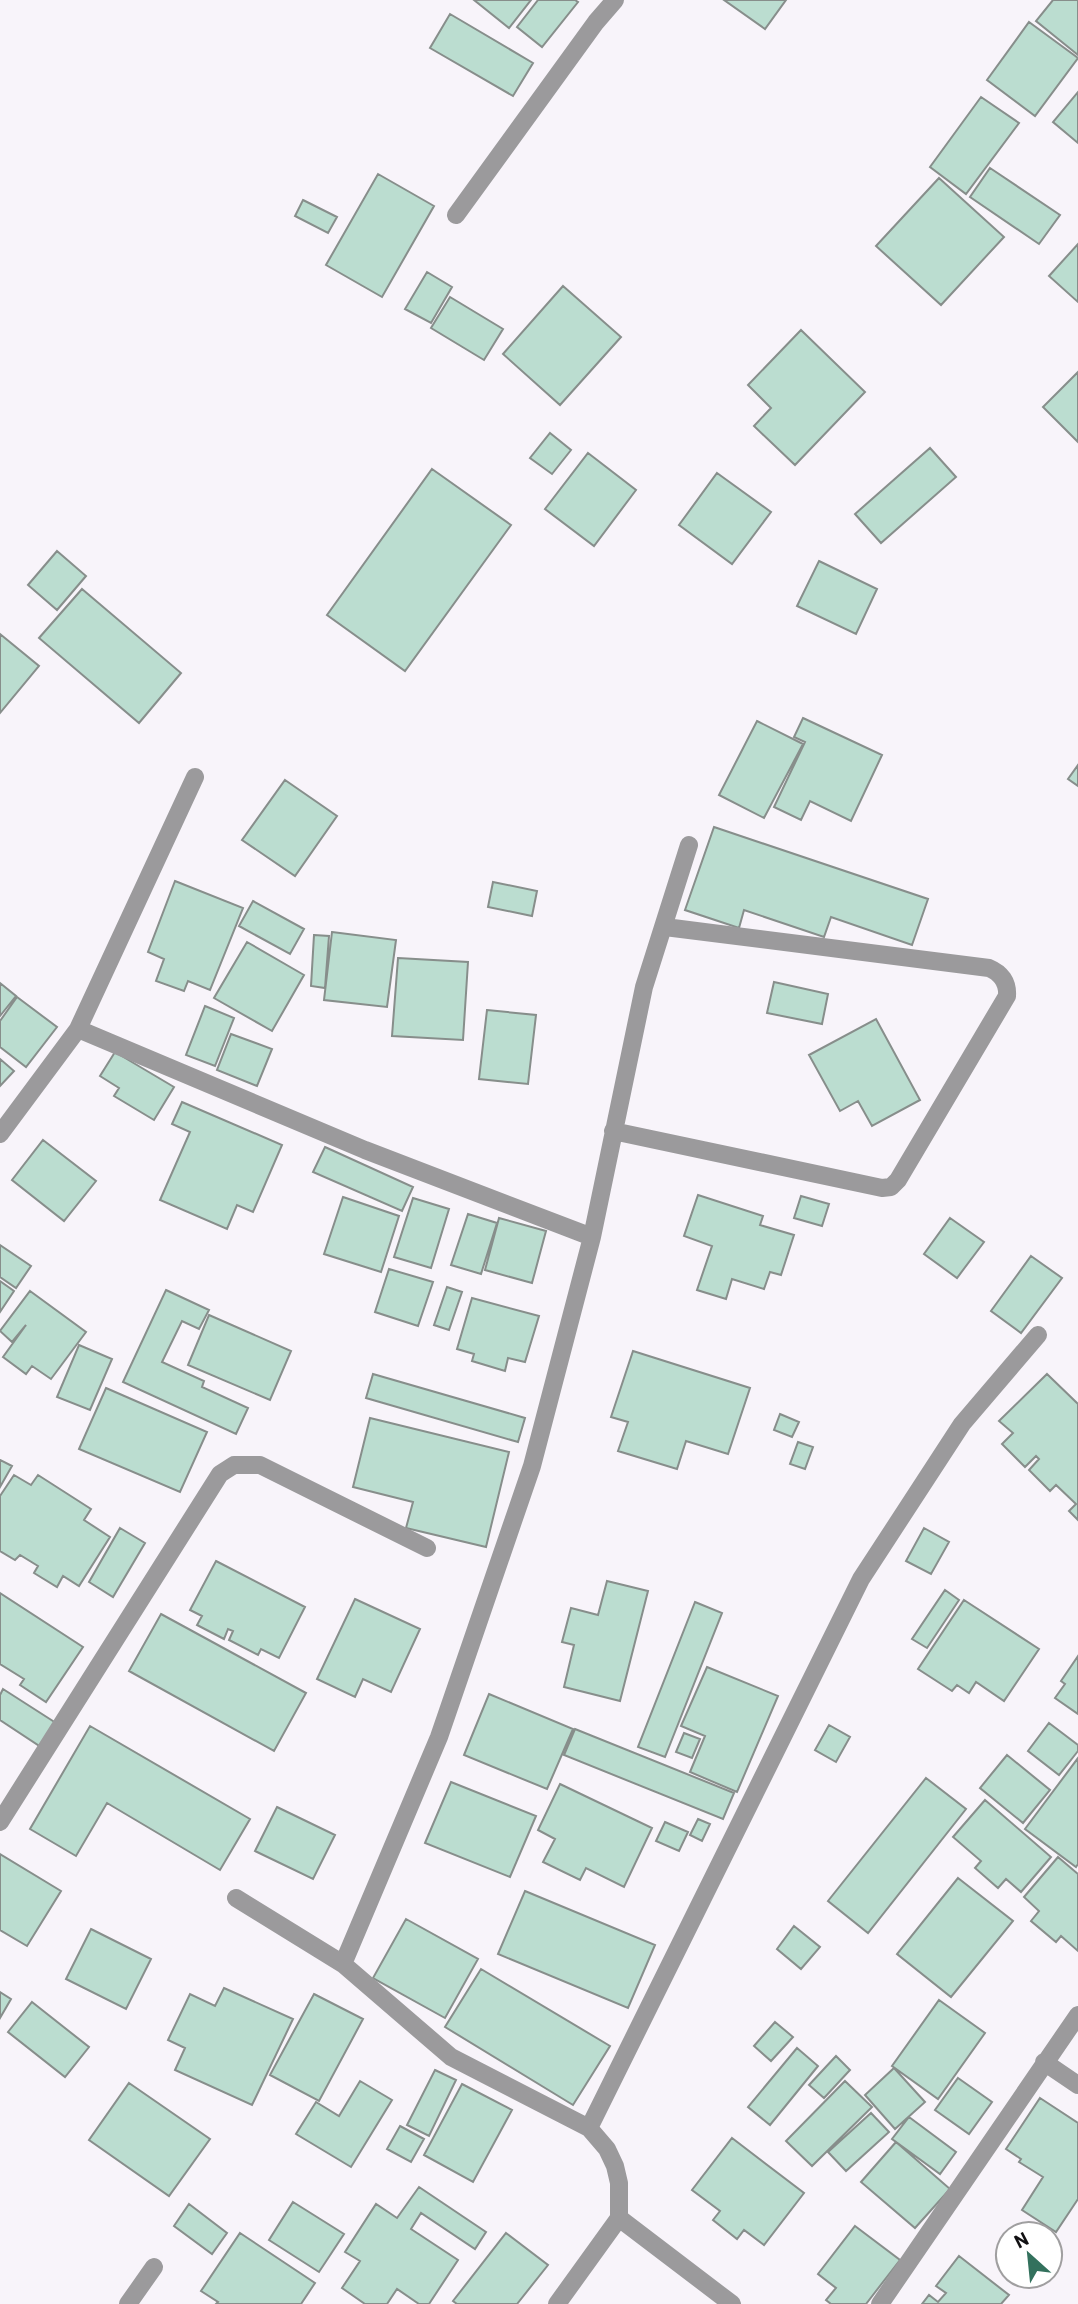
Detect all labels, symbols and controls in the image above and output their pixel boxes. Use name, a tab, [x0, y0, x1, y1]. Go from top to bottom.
north arrow	[994, 2220, 1064, 2290]
text: N	[1010, 2226, 1032, 2253]

